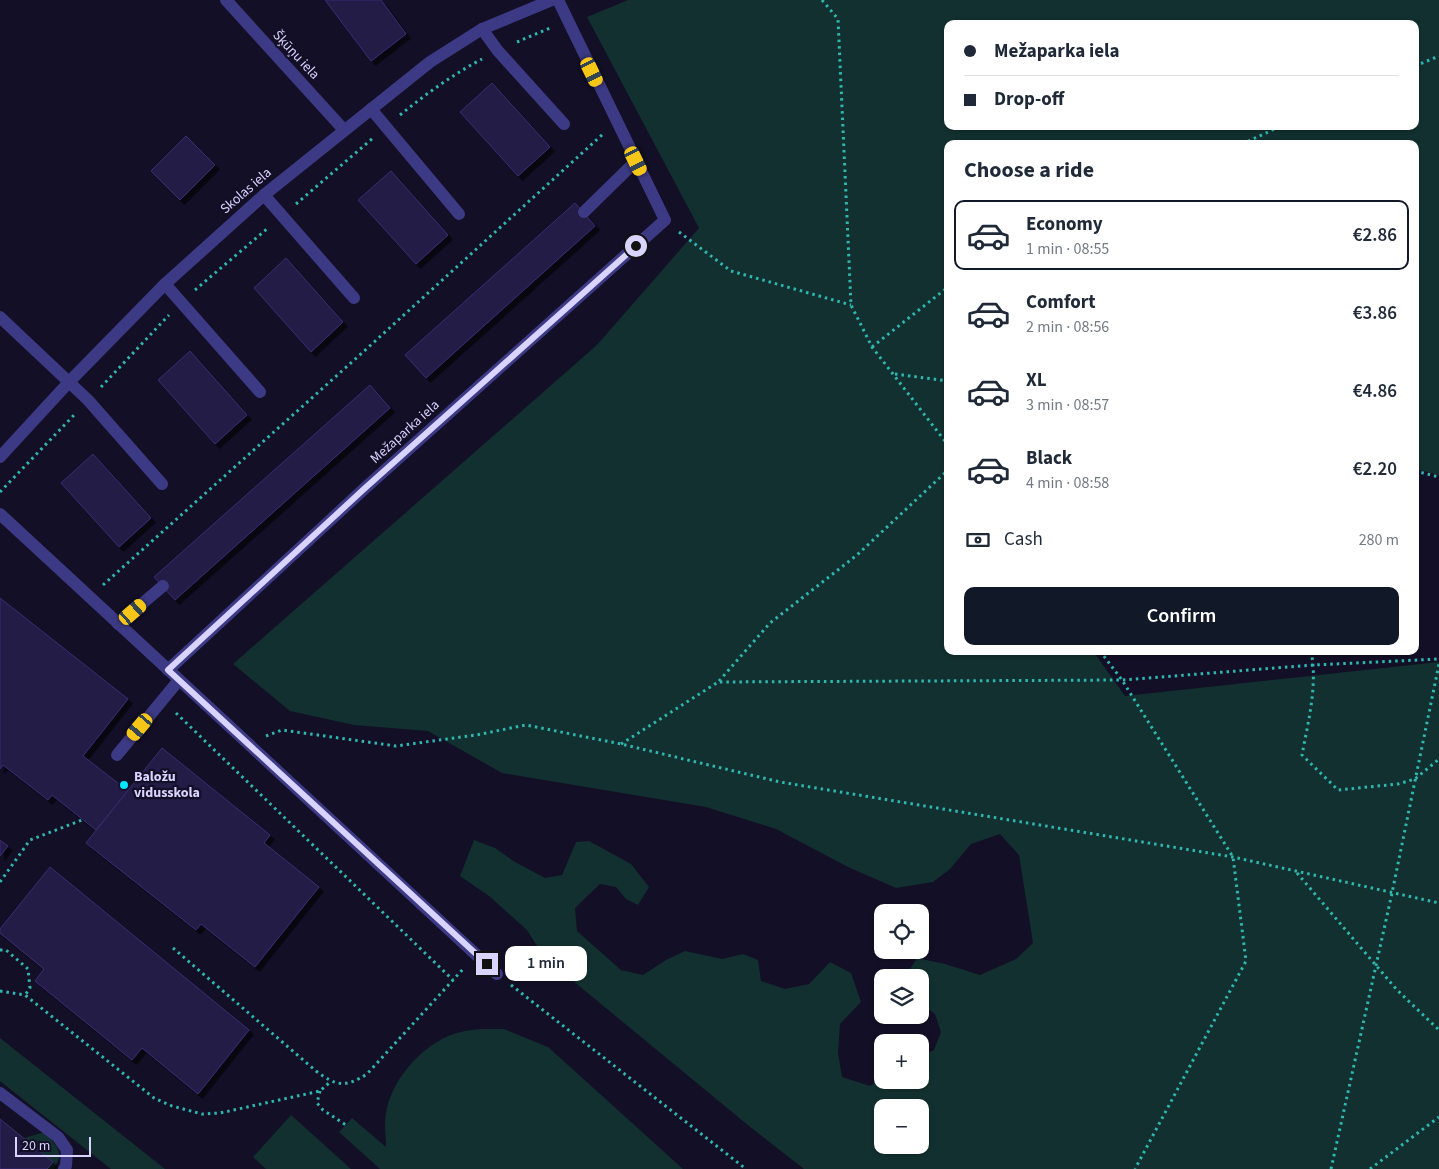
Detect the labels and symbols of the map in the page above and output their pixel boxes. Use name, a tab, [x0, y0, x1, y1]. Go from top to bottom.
street label: Šķūņu iela	[268, 26, 324, 84]
car	[578, 55, 605, 89]
car	[622, 144, 649, 178]
street label: Skolas iela	[216, 163, 276, 219]
route start	[625, 235, 647, 257]
street label: Mežaparka iela	[366, 395, 444, 469]
car	[116, 596, 149, 628]
car	[124, 711, 155, 743]
place label: Baložu vidusskola	[134, 767, 200, 803]
marker: Baložu vidusskola	[118, 779, 130, 791]
callout: 1 min	[504, 946, 587, 982]
route end	[476, 953, 498, 975]
scale bar	[15, 1134, 91, 1157]

